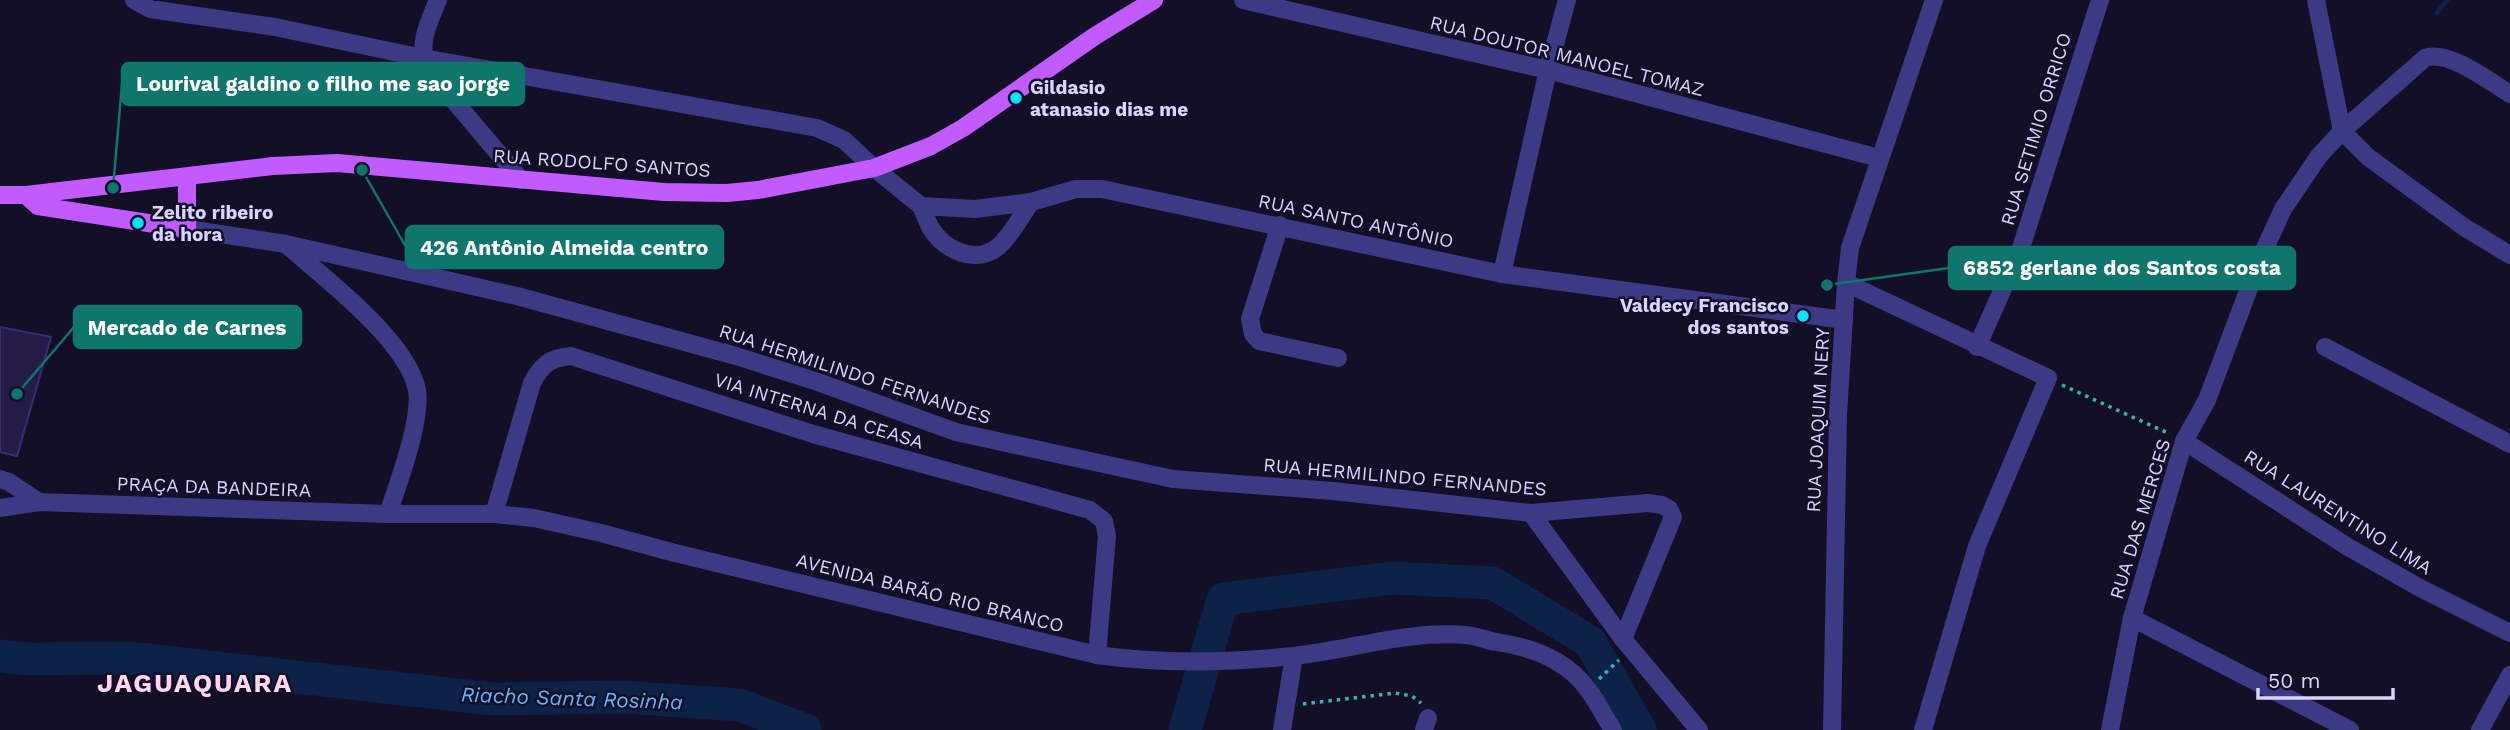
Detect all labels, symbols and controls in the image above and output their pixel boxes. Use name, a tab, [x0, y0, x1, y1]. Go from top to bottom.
street label: RUA DOUTOR MANOEL TOMAZ	[1428, 11, 1706, 101]
street label: RUA SETIMIO ORRICO	[1996, 30, 2076, 228]
callout: Lourival galdino o filho me sao jorge	[122, 63, 524, 105]
text: Lourival galdino o filho me sao jorge	[136, 71, 510, 96]
place label: Gildasio atanasio dias me	[1030, 76, 1188, 121]
marker: Gildasio atanasio dias me	[1008, 90, 1024, 106]
street label: RUA RODOLFO SANTOS	[493, 144, 711, 182]
street label: RUA SANTO ANTÔNIO	[1256, 189, 1456, 253]
place label: Zelito ribeiro da hora	[152, 201, 273, 246]
marker: Zelito ribeiro da hora	[130, 215, 146, 231]
callout: 426 Antônio Almeida centro	[406, 226, 723, 268]
text: 426 Antônio Almeida centro	[420, 235, 708, 260]
callout: 6852 gerlane dos Santos costa	[1949, 247, 2295, 289]
text: 6852 gerlane dos Santos costa	[1963, 255, 2282, 280]
place label: Valdecy Francisco dos santos	[1620, 294, 1789, 339]
callout: Mercado de Carnes	[74, 306, 301, 348]
marker: Valdecy Francisco dos santos	[1795, 308, 1811, 324]
text: Mercado de Carnes	[87, 315, 287, 340]
street label: RUA HERMILINDO FERNANDES	[716, 319, 994, 429]
street label: RUA JOAQUIM NERY	[1802, 327, 1834, 513]
street label: VIA INTERNA DA CEASA	[711, 368, 927, 454]
street label: RUA DAS MERCES	[2105, 436, 2175, 602]
street label: RUA LAURENTINO LIMA	[2240, 445, 2437, 580]
street label: RUA HERMILINDO FERNANDES	[1262, 453, 1548, 501]
street label: PRAÇA DA BANDEIRA	[116, 472, 312, 502]
street label: AVENIDA BARÃO RIO BRANCO	[794, 549, 1066, 637]
scale bar	[2258, 656, 2393, 700]
district label: JAGUAQUARA	[97, 668, 293, 698]
text: 50 m	[2268, 668, 2320, 693]
water label: Riacho Santa Rosinha	[461, 682, 683, 714]

